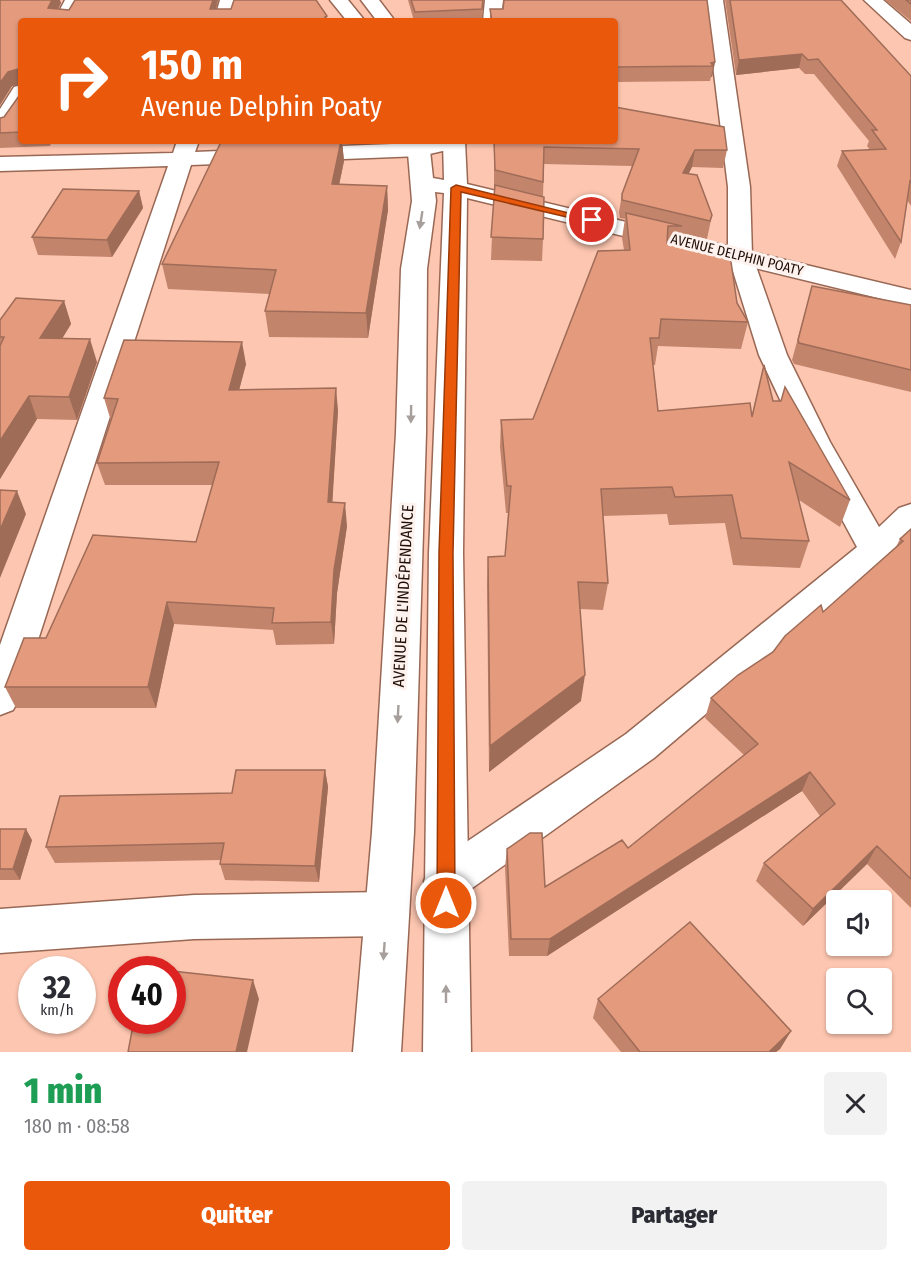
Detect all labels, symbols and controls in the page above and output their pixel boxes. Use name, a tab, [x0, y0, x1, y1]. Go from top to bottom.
text: 150 m	[141, 40, 243, 90]
icon: right	[42, 42, 120, 120]
text: Avenue Delphin Poaty	[141, 91, 382, 123]
pin	[566, 194, 617, 245]
icon: arrive	[575, 203, 608, 236]
one-way arrow	[417, 210, 426, 229]
street label: AVENUE DELPHIN POATY	[669, 230, 805, 280]
one-way arrow	[406, 405, 416, 424]
street label: AVENUE DE L'INDÉPENDANCE	[389, 504, 417, 688]
one-way arrow	[394, 704, 403, 723]
position arrow	[414, 871, 478, 935]
map controls	[826, 890, 892, 1034]
button: sound	[826, 890, 892, 956]
one-way arrow	[380, 941, 389, 960]
speed limit sign: 40	[108, 956, 186, 1034]
button: search	[826, 968, 892, 1034]
text: 32	[43, 970, 71, 1006]
one-way arrow	[441, 984, 451, 1003]
text: km/h	[40, 1001, 74, 1019]
text: 1 min	[24, 1069, 102, 1113]
button: close	[824, 1072, 887, 1135]
text: 180 m · 08:58	[24, 1114, 130, 1138]
button: Quitter	[24, 1181, 450, 1250]
button: Partager	[462, 1181, 887, 1250]

